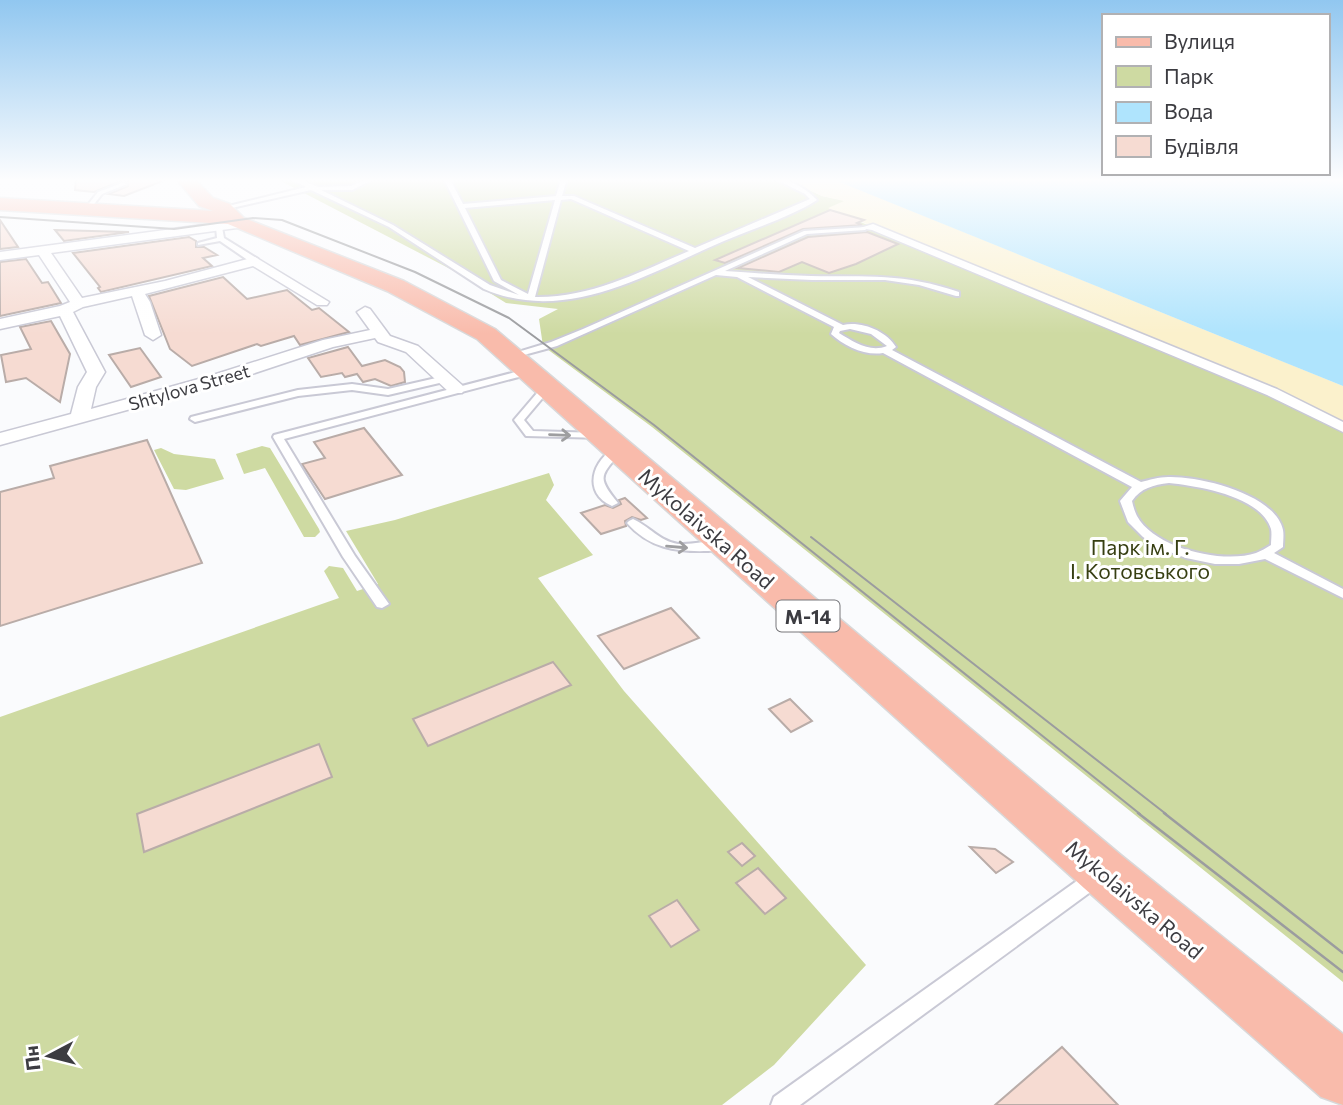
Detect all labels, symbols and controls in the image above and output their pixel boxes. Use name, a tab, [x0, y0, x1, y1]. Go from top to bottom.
legend	[1102, 14, 1329, 175]
text: Вулиця	[1164, 28, 1235, 53]
text: Парк	[1164, 63, 1214, 88]
text: Вода	[1164, 98, 1213, 123]
text: Будівля	[1164, 133, 1239, 158]
street label: Shtylova Street	[126, 359, 252, 415]
one-way arrow	[548, 428, 571, 441]
street label: Mykolaivska Road	[634, 462, 780, 594]
park label: Парк ім. Г. І. Котовського	[1070, 534, 1210, 583]
one-way arrow	[665, 541, 687, 554]
road number: М-14	[776, 600, 840, 632]
street label: Mykolaivska Road	[1061, 834, 1209, 964]
north arrow	[14, 1021, 84, 1091]
text: Пн	[19, 1044, 45, 1072]

